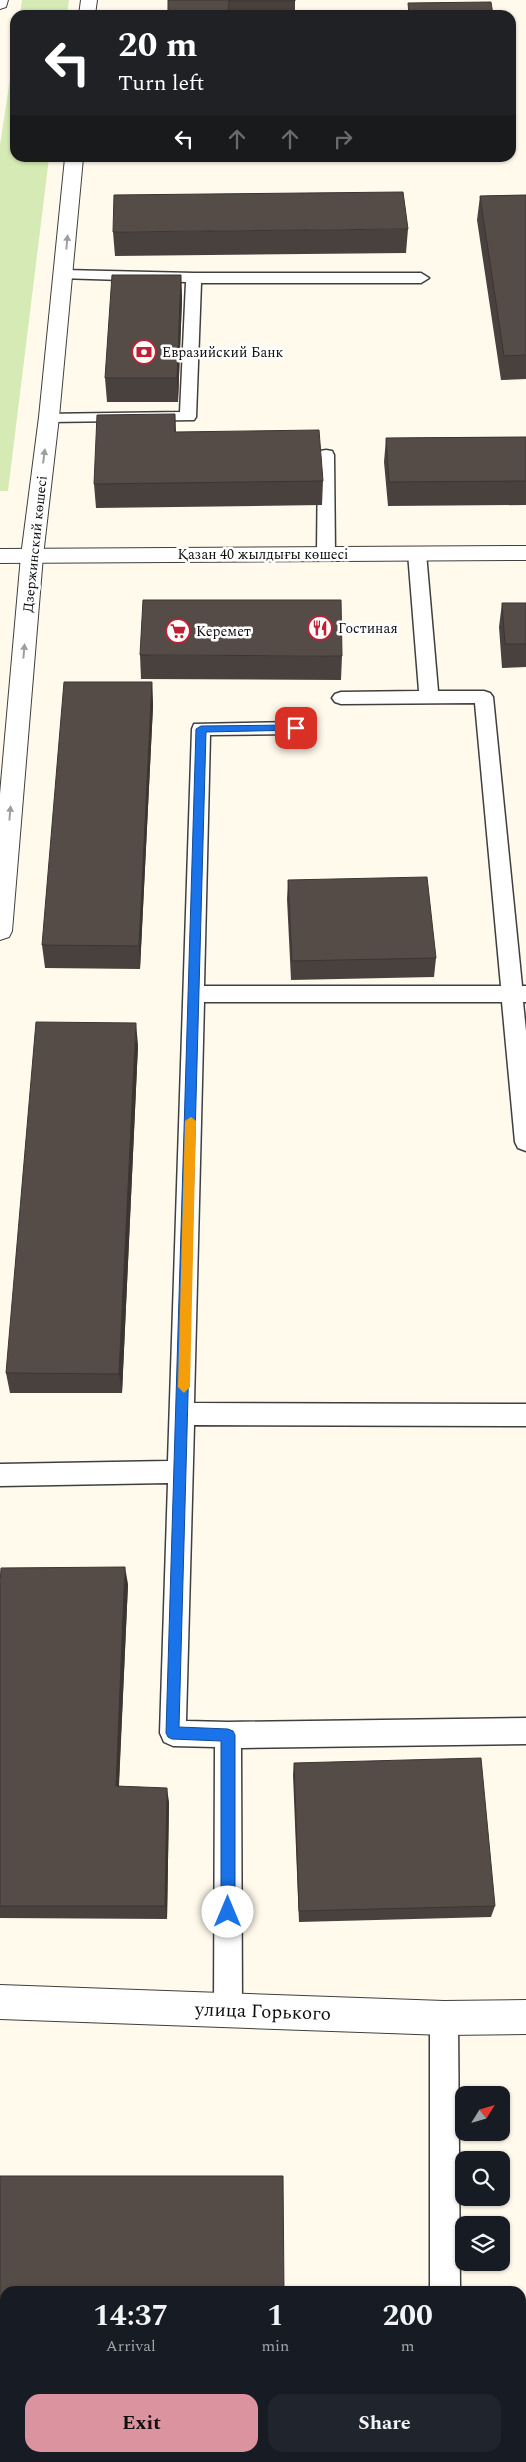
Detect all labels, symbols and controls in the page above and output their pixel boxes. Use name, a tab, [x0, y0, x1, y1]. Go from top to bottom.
text: 20 m	[118, 19, 198, 72]
icon: left	[35, 30, 100, 95]
text: Turn left	[118, 67, 204, 100]
icon: left	[170, 125, 198, 153]
icon: ahead	[223, 125, 251, 153]
icon: ahead	[276, 125, 304, 153]
icon: right	[329, 125, 357, 153]
one-way arrow	[63, 234, 71, 250]
bank icon: Евразийский Банк	[131, 339, 157, 365]
place label: Евразийский Банк	[162, 342, 284, 363]
one-way arrow	[40, 447, 48, 463]
street label: Дзержинский көшесі	[17, 474, 53, 614]
street label: Қазан 40 жылдығы көшесі	[177, 544, 349, 565]
restaurant icon: Гостиная	[307, 615, 333, 641]
supermarket icon: Керемет	[165, 618, 191, 644]
place label: Гостиная	[338, 618, 398, 639]
place label: Керемет	[196, 621, 251, 642]
one-way arrow	[20, 642, 28, 658]
pin	[275, 707, 317, 749]
icon: arrive	[282, 714, 310, 742]
one-way arrow	[6, 804, 14, 820]
position arrow	[201, 1885, 253, 1937]
street label: улица Горького	[194, 1995, 331, 2029]
north arrow	[455, 2086, 510, 2141]
map controls	[455, 2086, 510, 2271]
button: search	[455, 2151, 510, 2206]
button: layers	[455, 2216, 510, 2271]
text: 14:37	[93, 2293, 168, 2339]
text: 1	[267, 2293, 284, 2339]
text: 200	[382, 2293, 433, 2339]
text: Arrival	[106, 2334, 156, 2358]
text: min	[261, 2334, 289, 2358]
text: m	[401, 2334, 415, 2358]
button: Exit	[25, 2394, 258, 2452]
button: Share	[268, 2394, 501, 2452]

